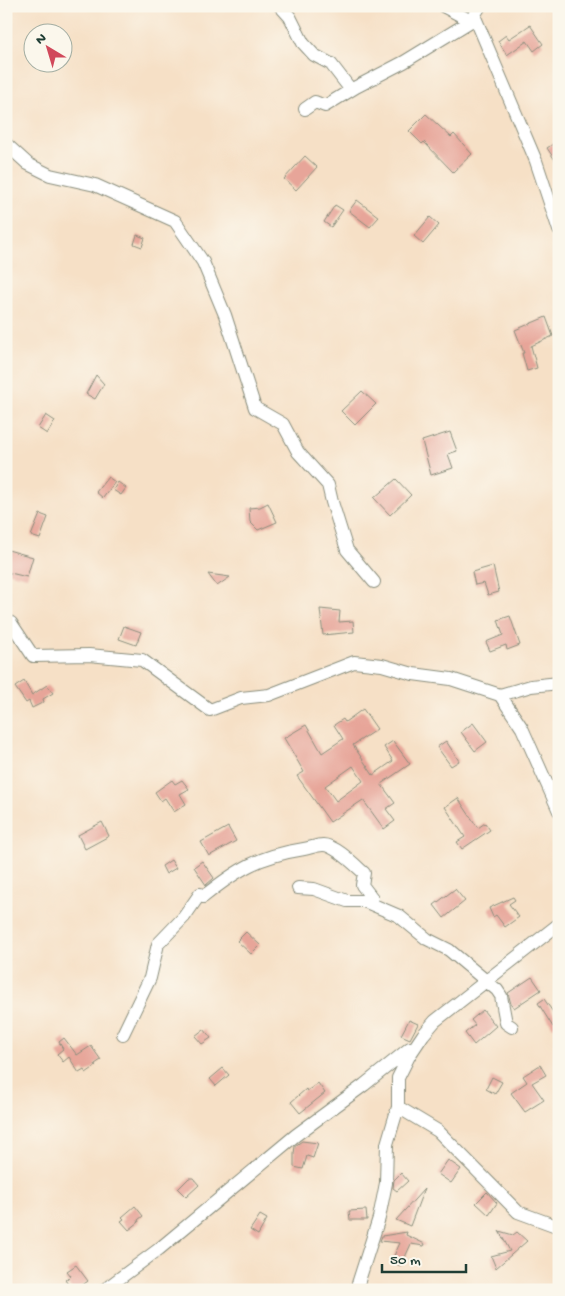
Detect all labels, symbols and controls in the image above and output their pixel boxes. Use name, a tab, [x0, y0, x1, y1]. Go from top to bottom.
north arrow	[22, 22, 72, 72]
text: N	[33, 30, 50, 49]
scale bar	[382, 1241, 466, 1273]
text: 50 m	[390, 1252, 421, 1270]

